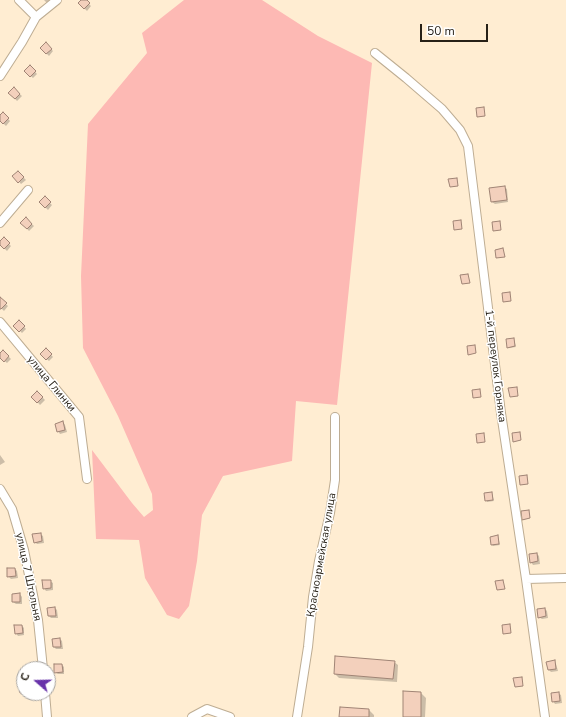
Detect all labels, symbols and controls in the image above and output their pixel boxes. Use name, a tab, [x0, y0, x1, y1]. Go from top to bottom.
scale bar	[422, 16, 490, 42]
text: 50 m	[427, 23, 455, 39]
street label: 1-й переулок Горняка	[482, 309, 508, 423]
street label: улица Глинки	[24, 353, 78, 415]
street label: Красноармейская улица	[305, 492, 339, 618]
street label: улица 7 Штольня	[12, 532, 44, 622]
north arrow	[16, 661, 56, 701]
text: С	[17, 671, 34, 683]

